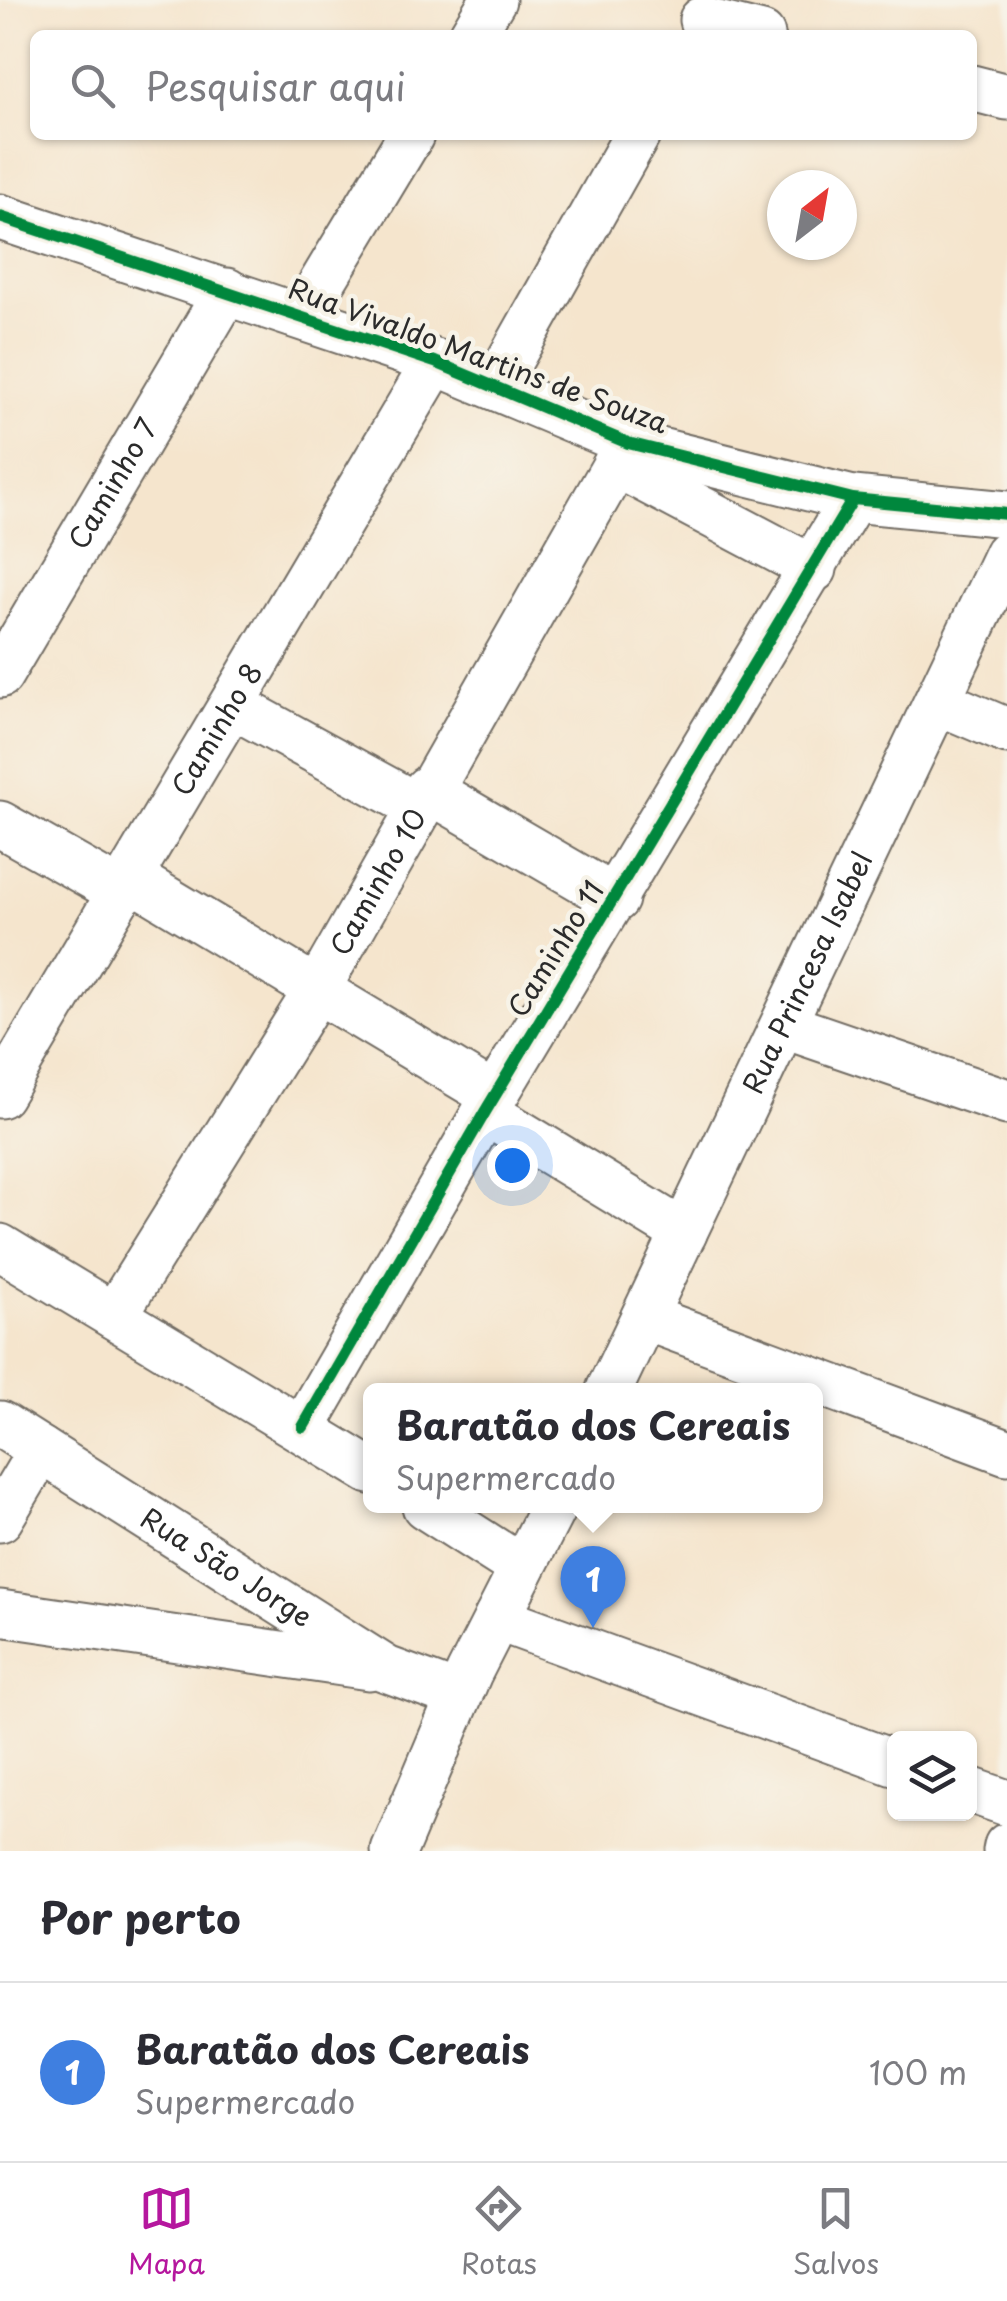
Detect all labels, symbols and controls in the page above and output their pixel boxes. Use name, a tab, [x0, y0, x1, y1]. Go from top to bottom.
search box	[30, 30, 977, 140]
text: Pesquisar aqui	[145, 57, 406, 114]
icon: search	[65, 58, 120, 113]
north arrow	[767, 170, 857, 260]
street label: Rua Vivaldo Martins de Souza	[283, 266, 675, 443]
street label: Caminho 7	[56, 409, 167, 557]
street label: Caminho 8	[159, 654, 272, 803]
street label: Caminho 10	[318, 800, 436, 963]
street label: Rua Princesa Isabel	[730, 844, 882, 1100]
street label: Caminho 11	[496, 872, 614, 1025]
your location	[487, 1140, 538, 1191]
popup	[363, 1383, 823, 1513]
text: Baratão dos Cereais	[396, 1396, 790, 1453]
text: Supermercado	[396, 1453, 616, 1501]
street label: Rua São Jorge	[133, 1496, 321, 1637]
pin: 1	[560, 1546, 626, 1628]
map controls	[887, 1731, 977, 1821]
button: layers	[887, 1731, 977, 1821]
text: Por perto	[40, 1885, 241, 1948]
text: Baratão dos Cereais	[135, 2020, 530, 2077]
text: 1	[65, 2048, 80, 2096]
text: 100 m	[869, 2048, 967, 2096]
text: Supermercado	[135, 2077, 355, 2125]
tab: Mapa	[128, 2181, 205, 2284]
tab: Rotas	[461, 2181, 537, 2284]
tab: Salvos	[793, 2181, 879, 2284]

